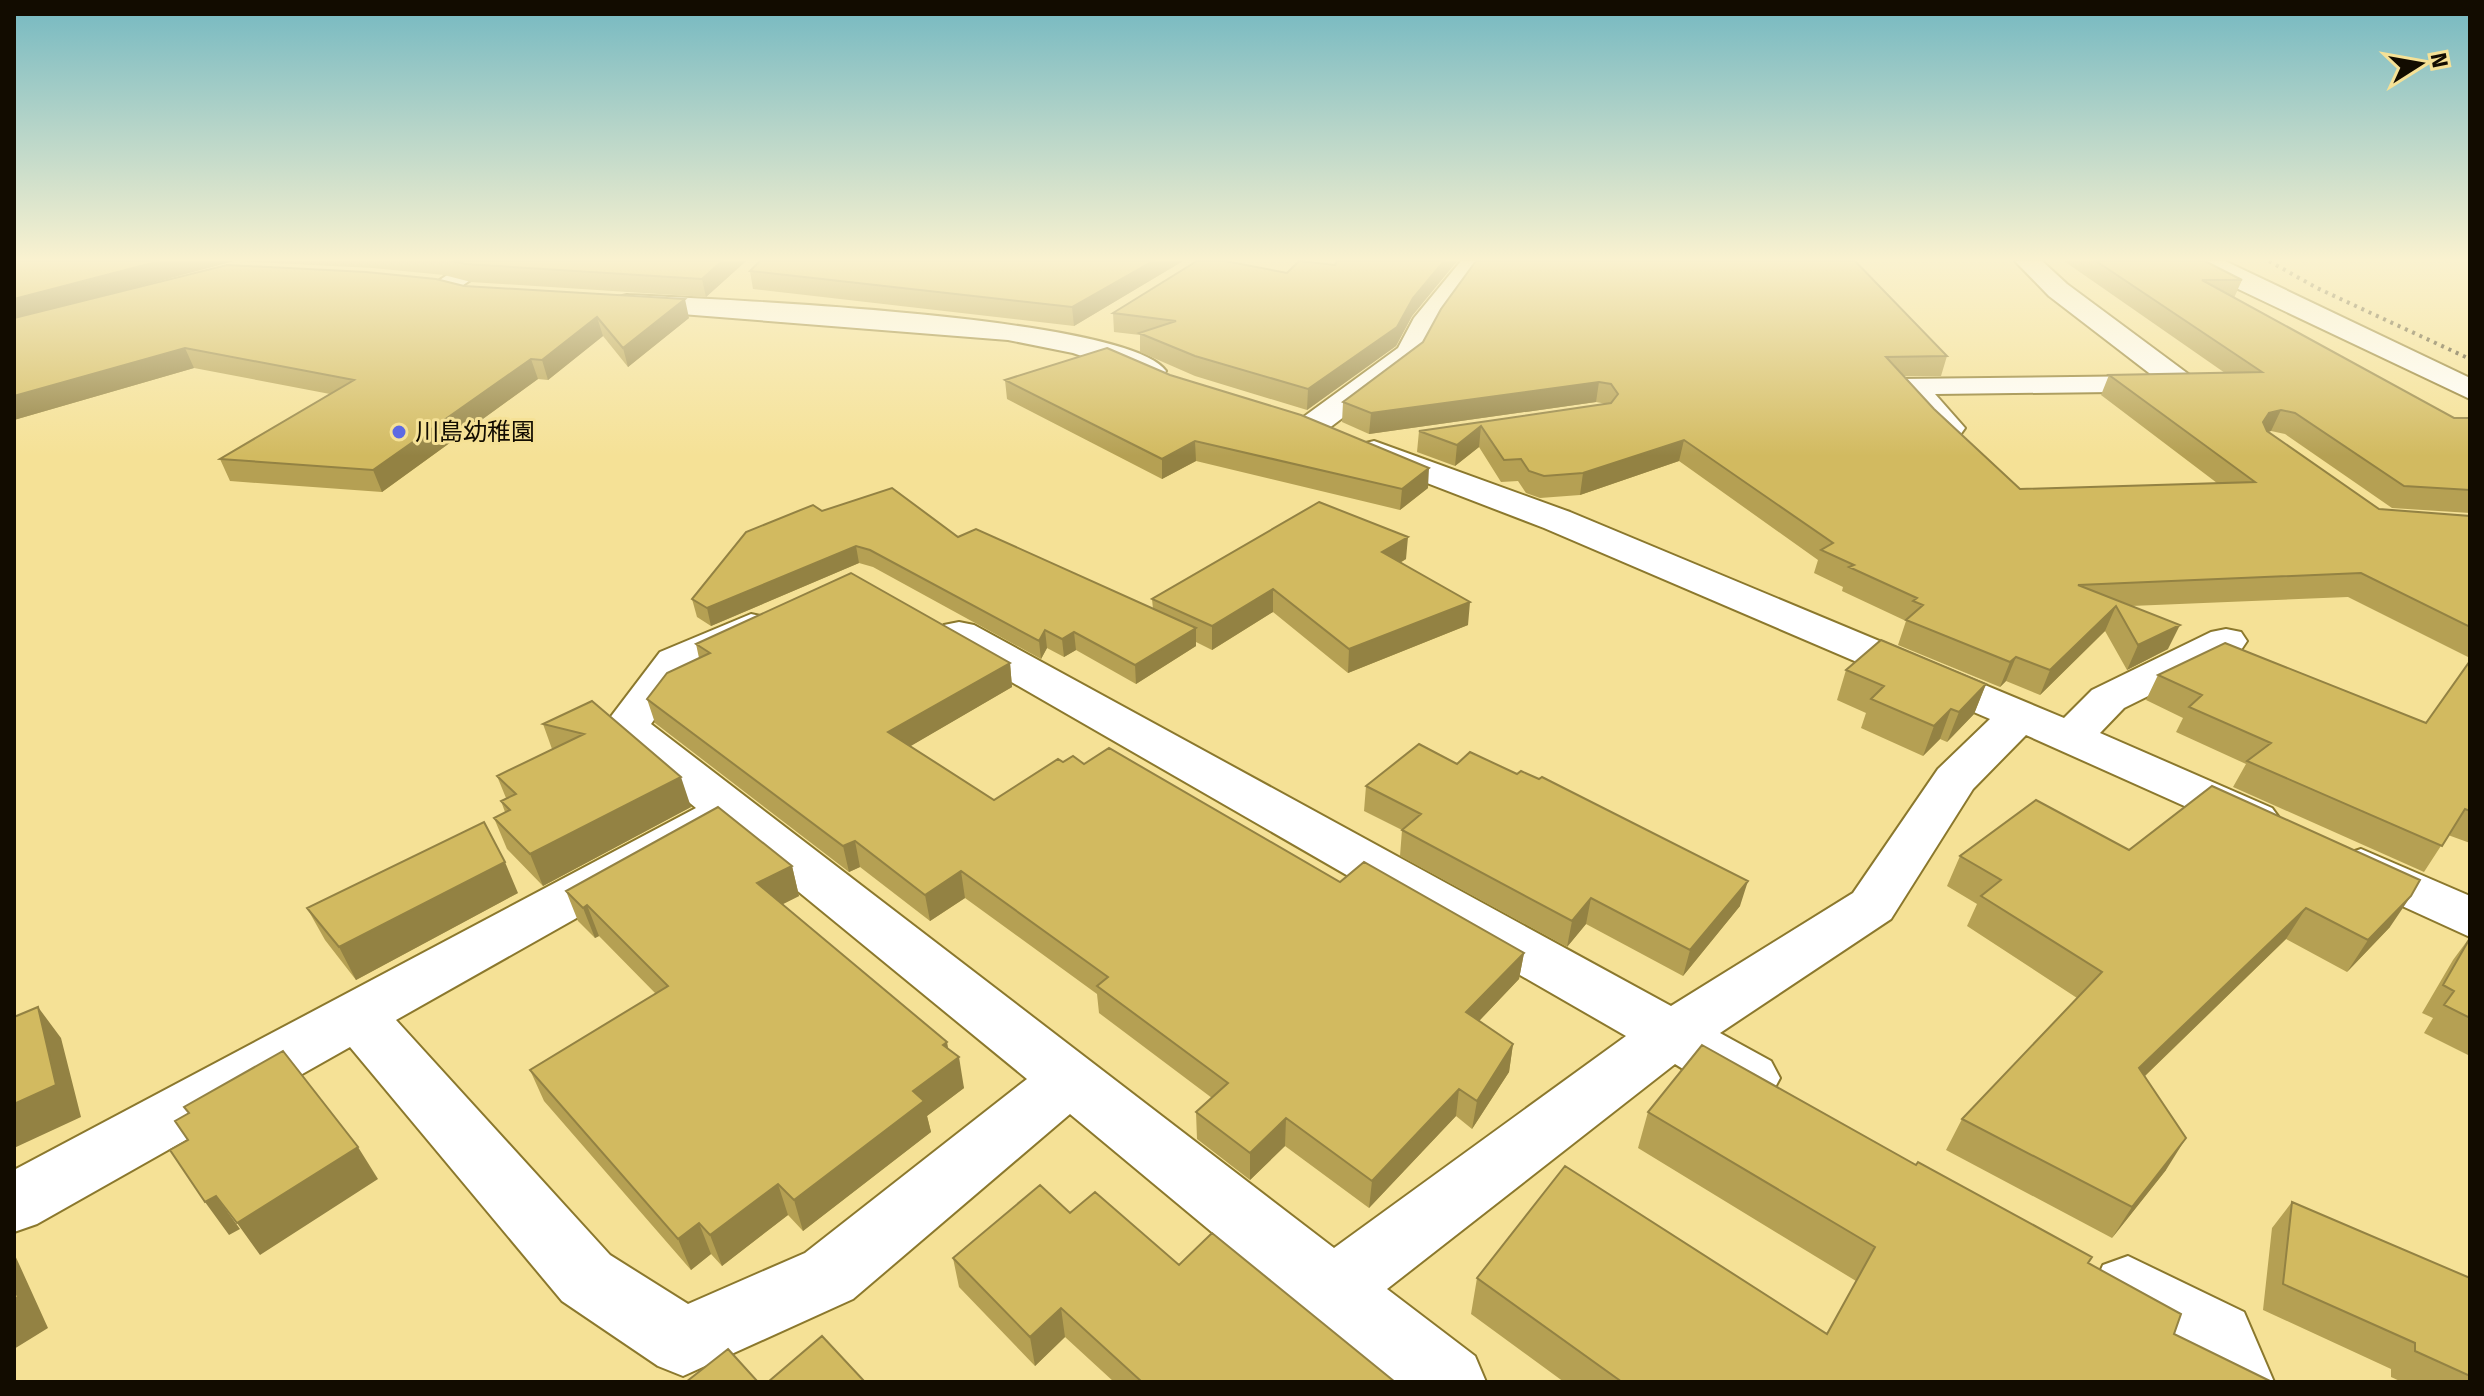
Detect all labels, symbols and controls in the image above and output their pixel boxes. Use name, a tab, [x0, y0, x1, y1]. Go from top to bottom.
north arrow	[2380, 24, 2460, 104]
text: N	[2424, 51, 2454, 70]
place label: 川島幼稚園	[415, 418, 535, 446]
marker: 川島幼稚園	[390, 423, 408, 441]

